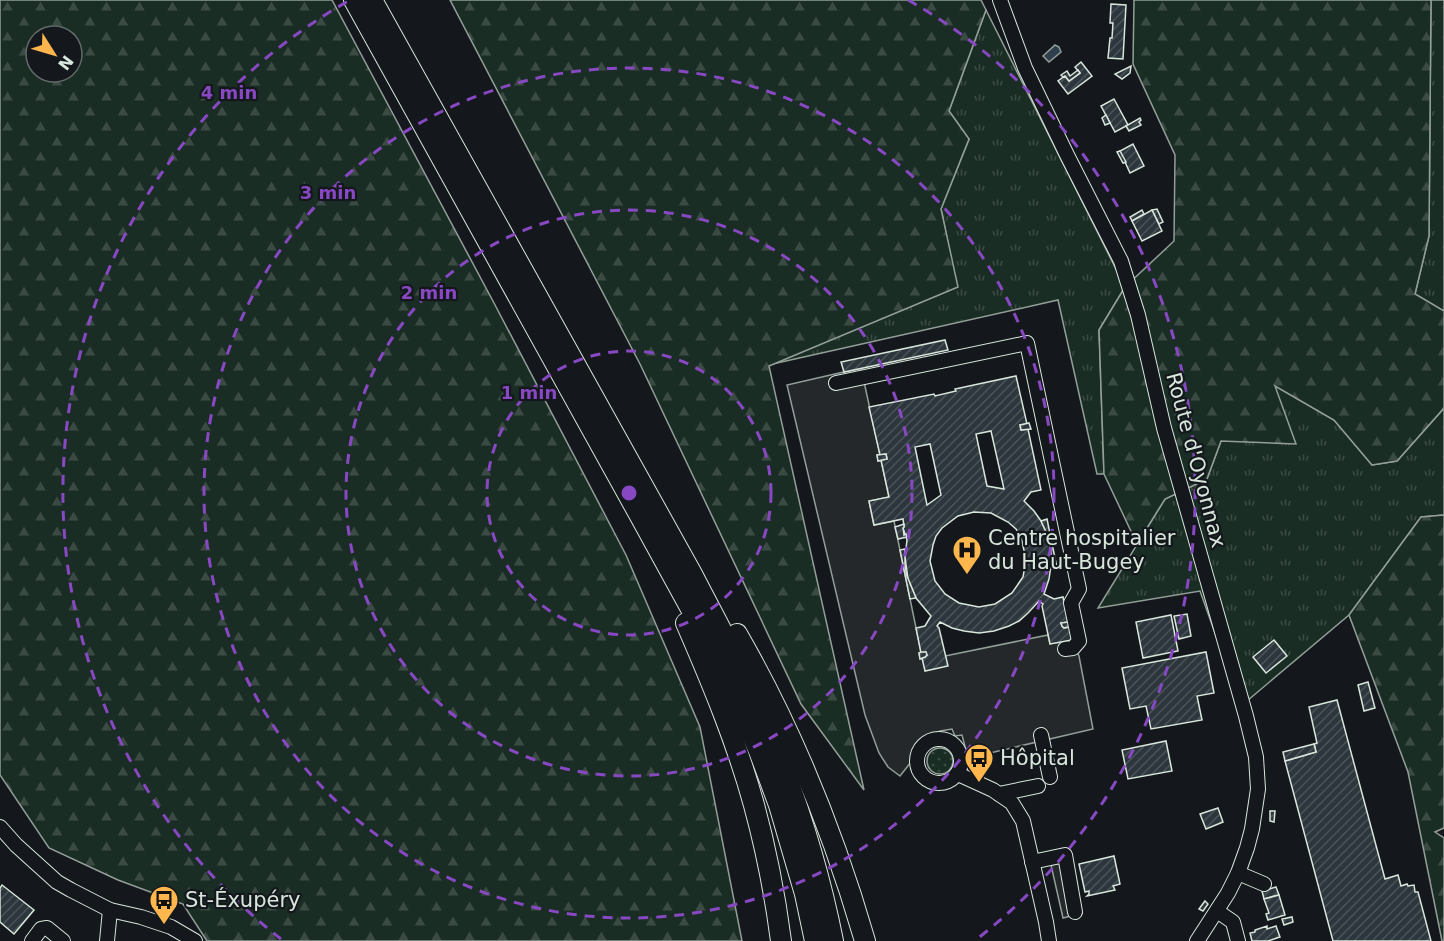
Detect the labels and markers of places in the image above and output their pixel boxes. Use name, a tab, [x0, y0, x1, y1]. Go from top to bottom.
centre of rings	[619, 483, 639, 503]
place label: Centre hospitalier du Haut-Bugey	[988, 526, 1176, 574]
hospital icon: Centre hospitalier du Haut-Bugey	[951, 534, 983, 576]
bus stop icon: Hôpital	[963, 742, 995, 784]
place label: Hôpital	[1000, 746, 1075, 770]
bus stop icon: St-Éxupéry	[148, 884, 180, 926]
place label: St-Éxupéry	[185, 887, 300, 912]

